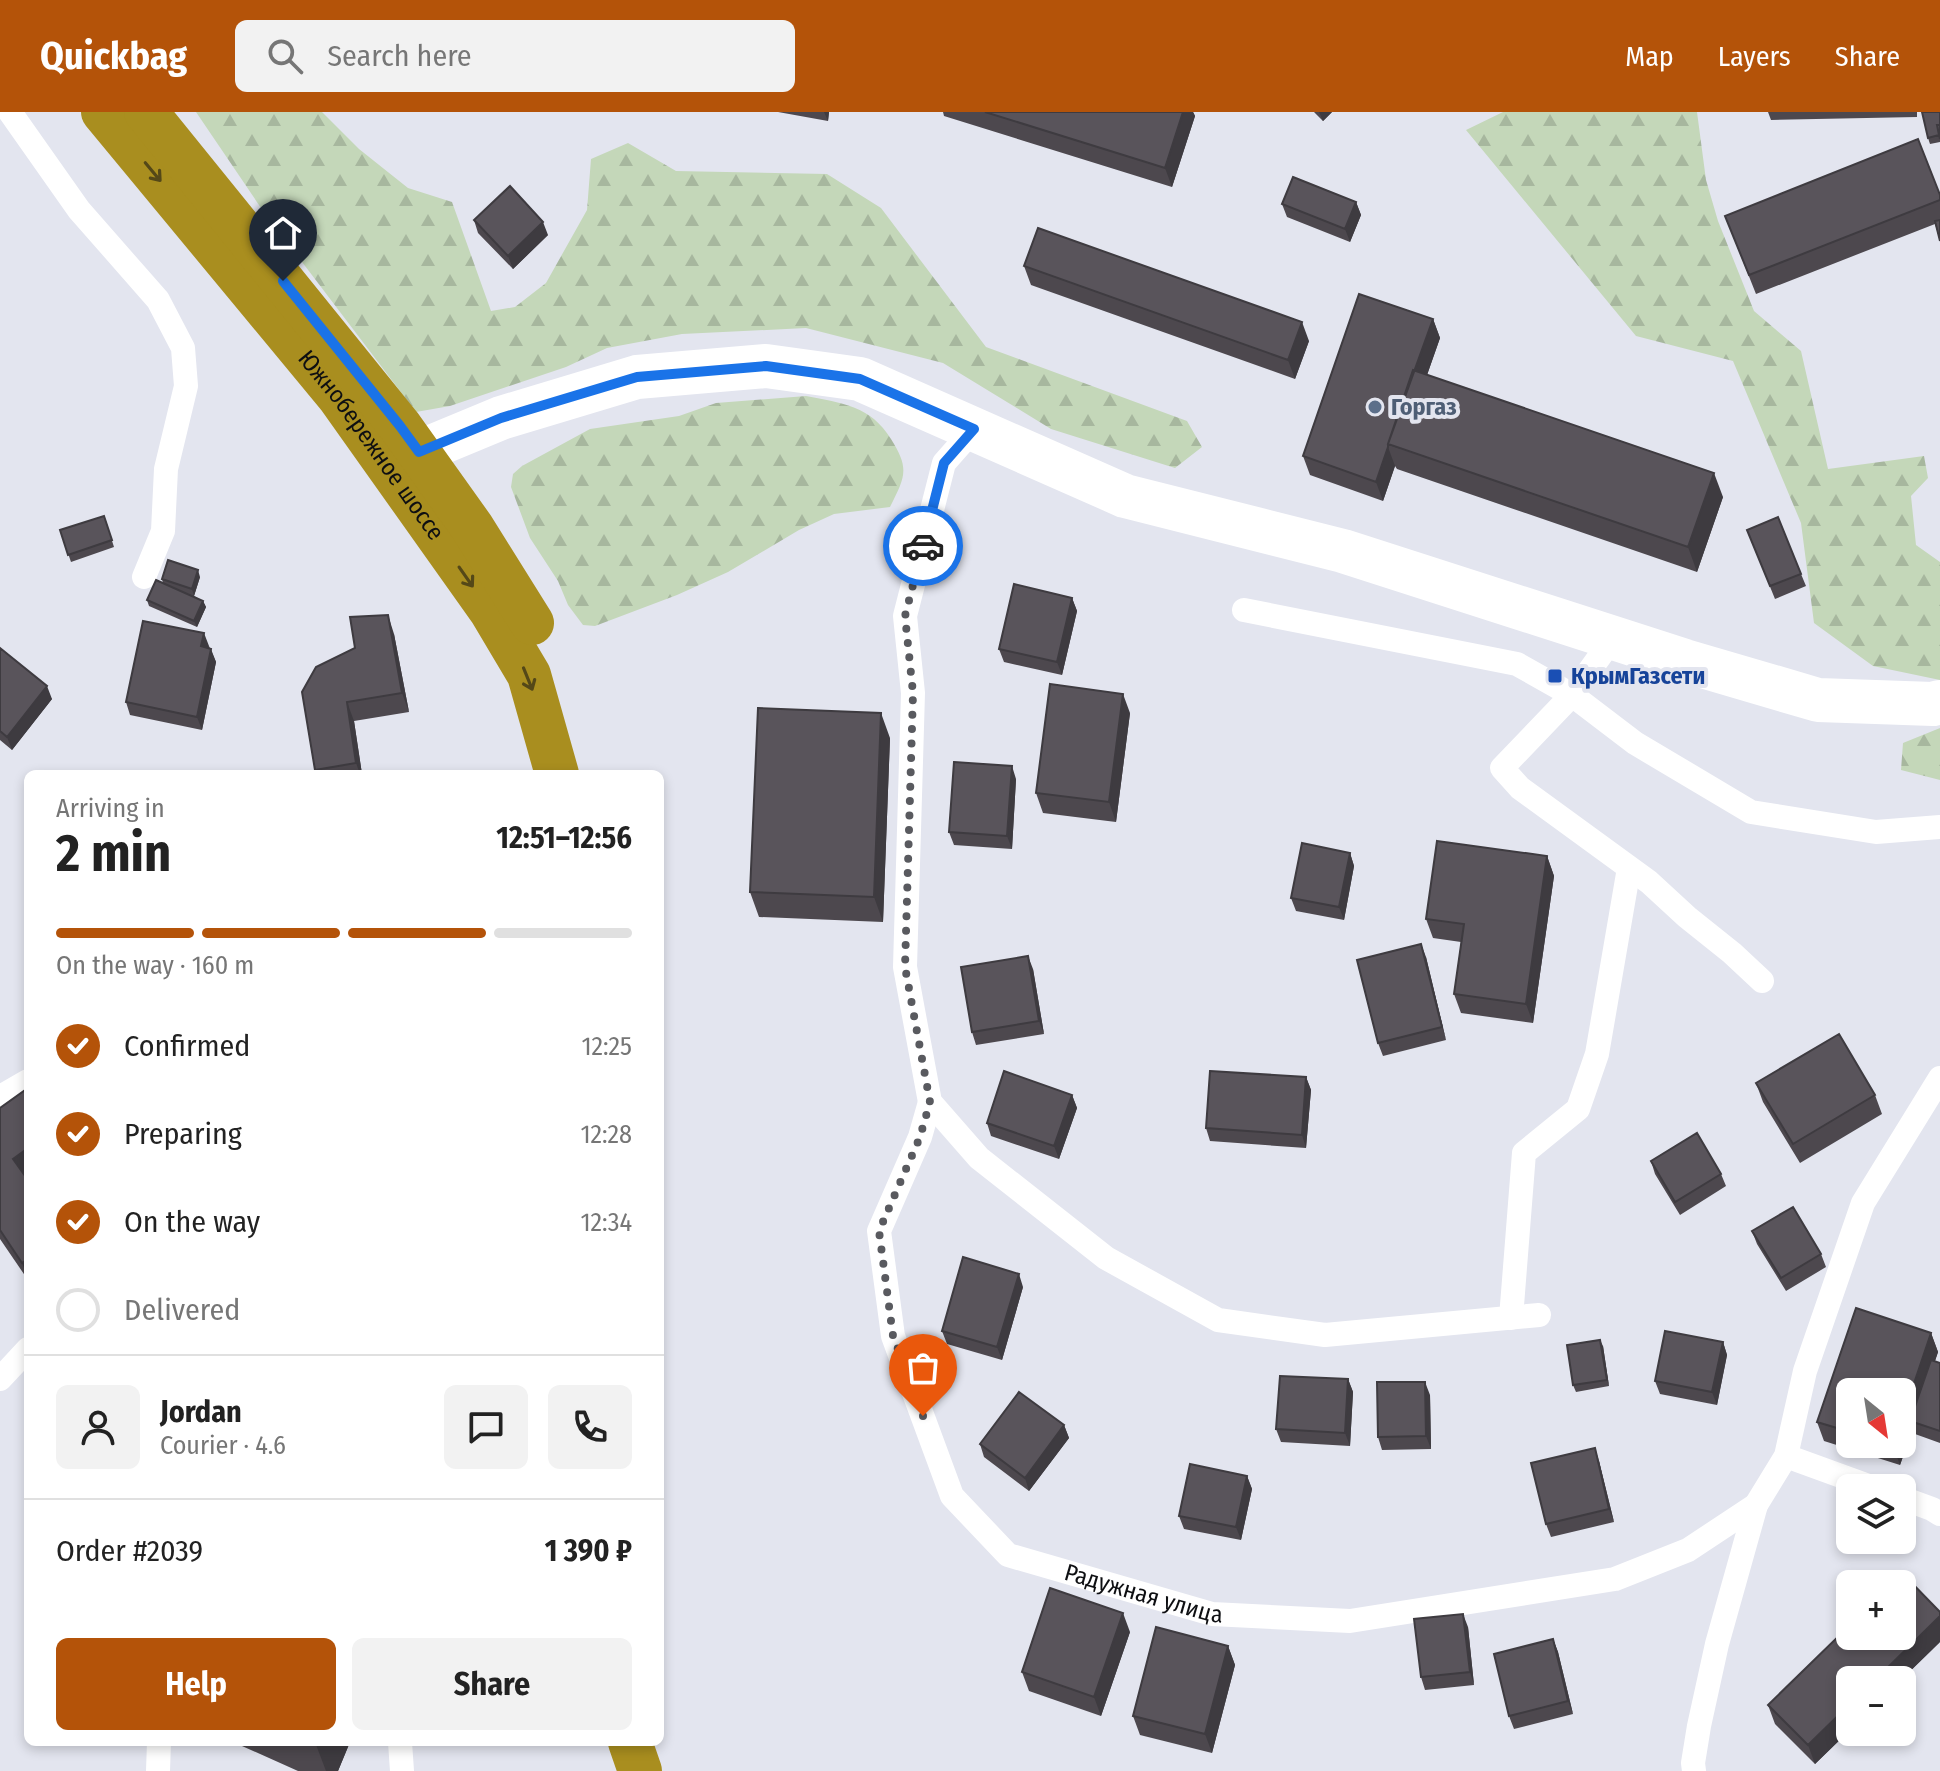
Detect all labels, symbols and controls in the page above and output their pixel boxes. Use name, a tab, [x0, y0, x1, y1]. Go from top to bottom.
search box	[235, 20, 795, 92]
text: Quickbag	[40, 33, 187, 79]
icon: search	[263, 34, 307, 78]
text: Search here	[327, 38, 472, 74]
text: Map	[1625, 40, 1674, 73]
text: Layers	[1718, 40, 1791, 73]
text: Share	[1835, 40, 1900, 73]
one-way arrow	[144, 161, 162, 182]
pin	[249, 199, 317, 281]
icon: home	[261, 211, 305, 255]
street label: Южнобережное шоссе	[292, 345, 450, 546]
place label: Горгаз	[1391, 393, 1457, 421]
marker: Горгаз	[1366, 398, 1384, 416]
courier	[883, 506, 963, 586]
icon: car	[901, 524, 945, 568]
one-way arrow	[458, 565, 474, 587]
place label: КрымГазсети	[1571, 662, 1705, 690]
one-way arrow	[522, 666, 536, 691]
marker: КрымГазсети	[1546, 667, 1564, 685]
text: Arriving in	[56, 793, 165, 824]
text: 12:51–12:56	[496, 820, 632, 856]
text: 2 min	[56, 822, 171, 885]
text: On the way · 160 m	[56, 950, 254, 981]
icon: check	[56, 1024, 100, 1068]
text: Confirmed	[124, 1028, 250, 1064]
text: 12:25	[581, 1031, 632, 1062]
icon: check	[56, 1112, 100, 1156]
text: Preparing	[124, 1116, 242, 1152]
text: 12:28	[580, 1119, 632, 1150]
icon: check	[56, 1200, 100, 1244]
text: On the way	[124, 1204, 260, 1240]
text: 12:34	[580, 1207, 632, 1238]
text: Delivered	[124, 1292, 240, 1328]
pin	[889, 1334, 957, 1416]
icon: bag	[901, 1346, 945, 1390]
north arrow	[1836, 1378, 1916, 1458]
map controls	[1836, 1378, 1916, 1746]
button: person	[56, 1385, 140, 1469]
button: chat	[444, 1385, 528, 1469]
button: phone	[548, 1385, 632, 1469]
text: Jordan	[160, 1394, 242, 1430]
text: Courier · 4.6	[160, 1430, 286, 1461]
button: layers	[1836, 1474, 1916, 1554]
text: Order #2039	[56, 1533, 203, 1569]
text: 1 390 ₽	[545, 1533, 632, 1569]
street label: Радужная улица	[1061, 1558, 1223, 1629]
button: +	[1836, 1570, 1916, 1650]
button: Help	[56, 1638, 336, 1730]
button: Share	[352, 1638, 632, 1730]
button: −	[1836, 1666, 1916, 1746]

